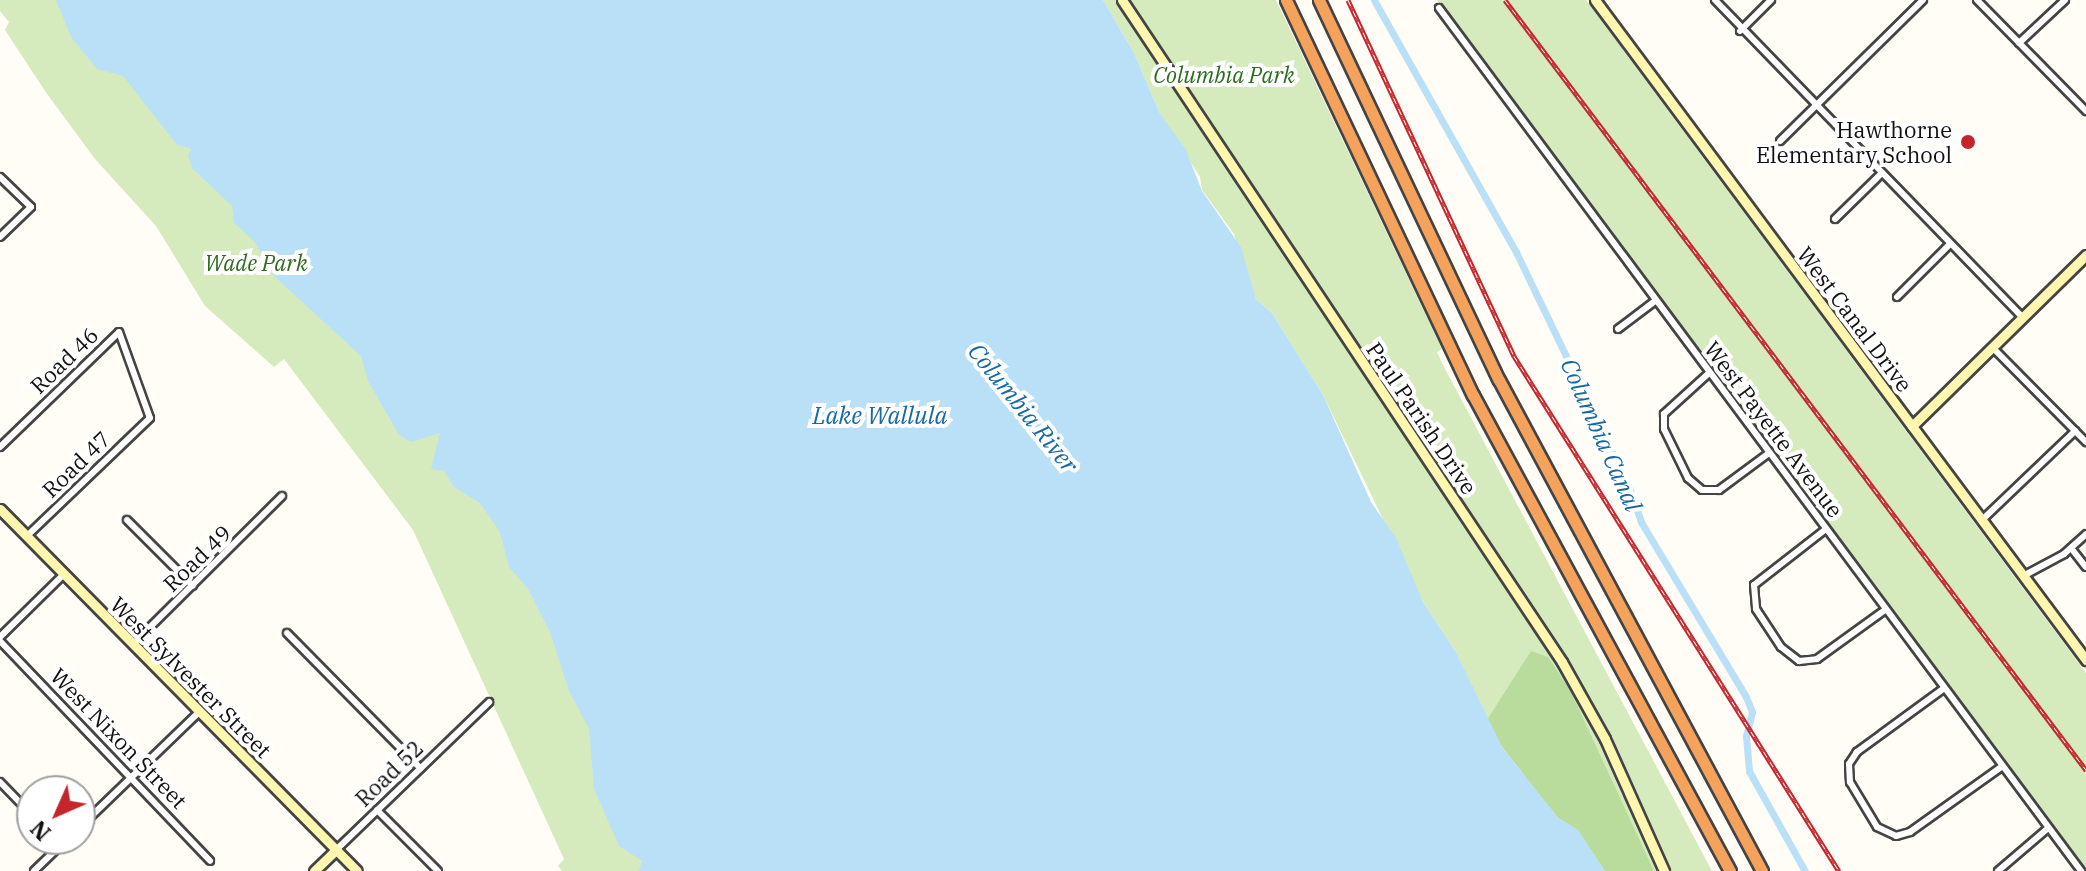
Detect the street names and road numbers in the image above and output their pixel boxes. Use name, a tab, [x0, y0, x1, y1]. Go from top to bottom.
street label: West Canal Drive	[1792, 241, 1918, 397]
street label: Road 46	[25, 321, 103, 399]
street label: West Payette Avenue	[1699, 336, 1849, 522]
street label: Paul Parish Drive	[1361, 337, 1483, 499]
street label: Road 47	[37, 425, 115, 503]
street label: Road 49	[158, 519, 236, 597]
street label: West Sylvester Street	[105, 591, 277, 763]
street label: West Nixon Street	[45, 662, 193, 814]
street label: Road 52	[350, 734, 428, 812]

